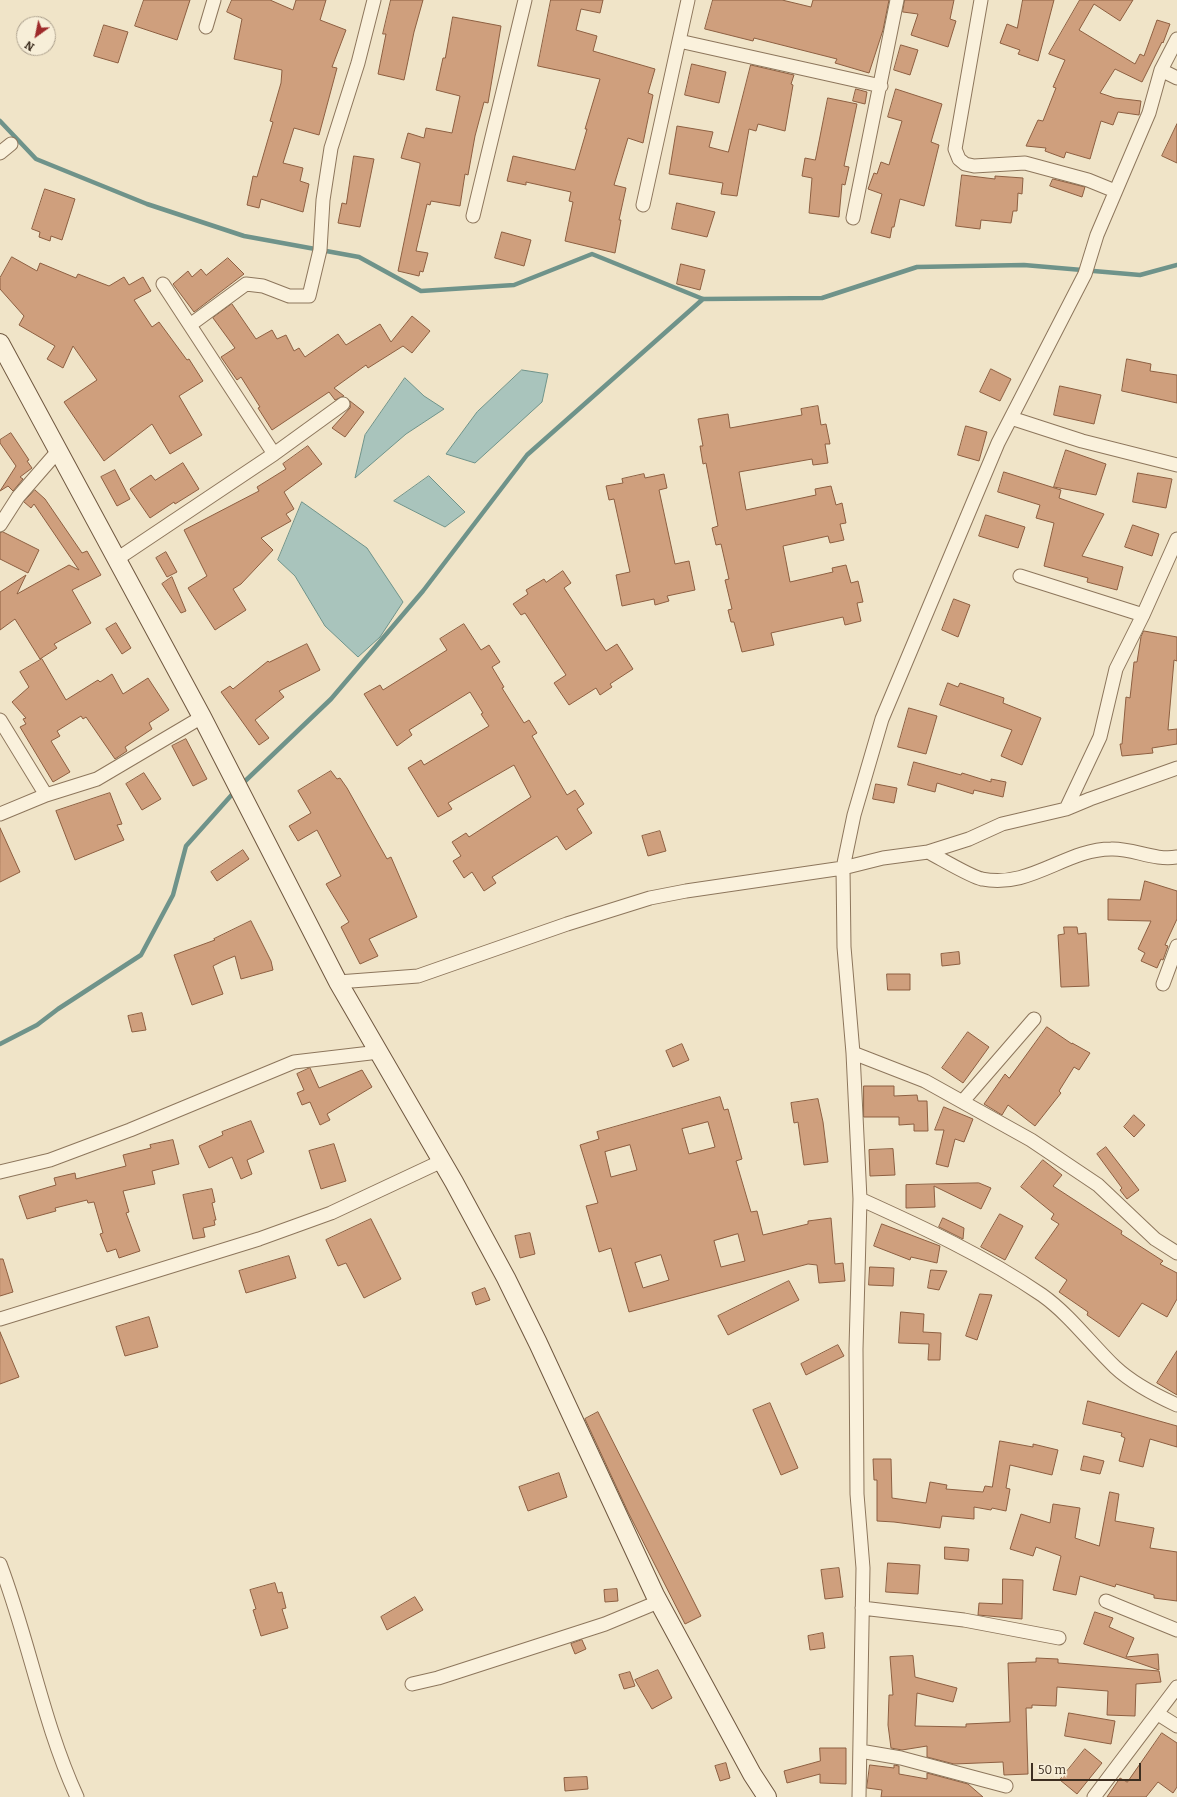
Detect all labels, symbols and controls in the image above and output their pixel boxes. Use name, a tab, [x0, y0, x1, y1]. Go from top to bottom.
north arrow	[16, 16, 56, 56]
text: N	[23, 38, 37, 53]
scale bar	[1033, 1755, 1143, 1781]
text: 50 m	[1038, 1763, 1066, 1777]

